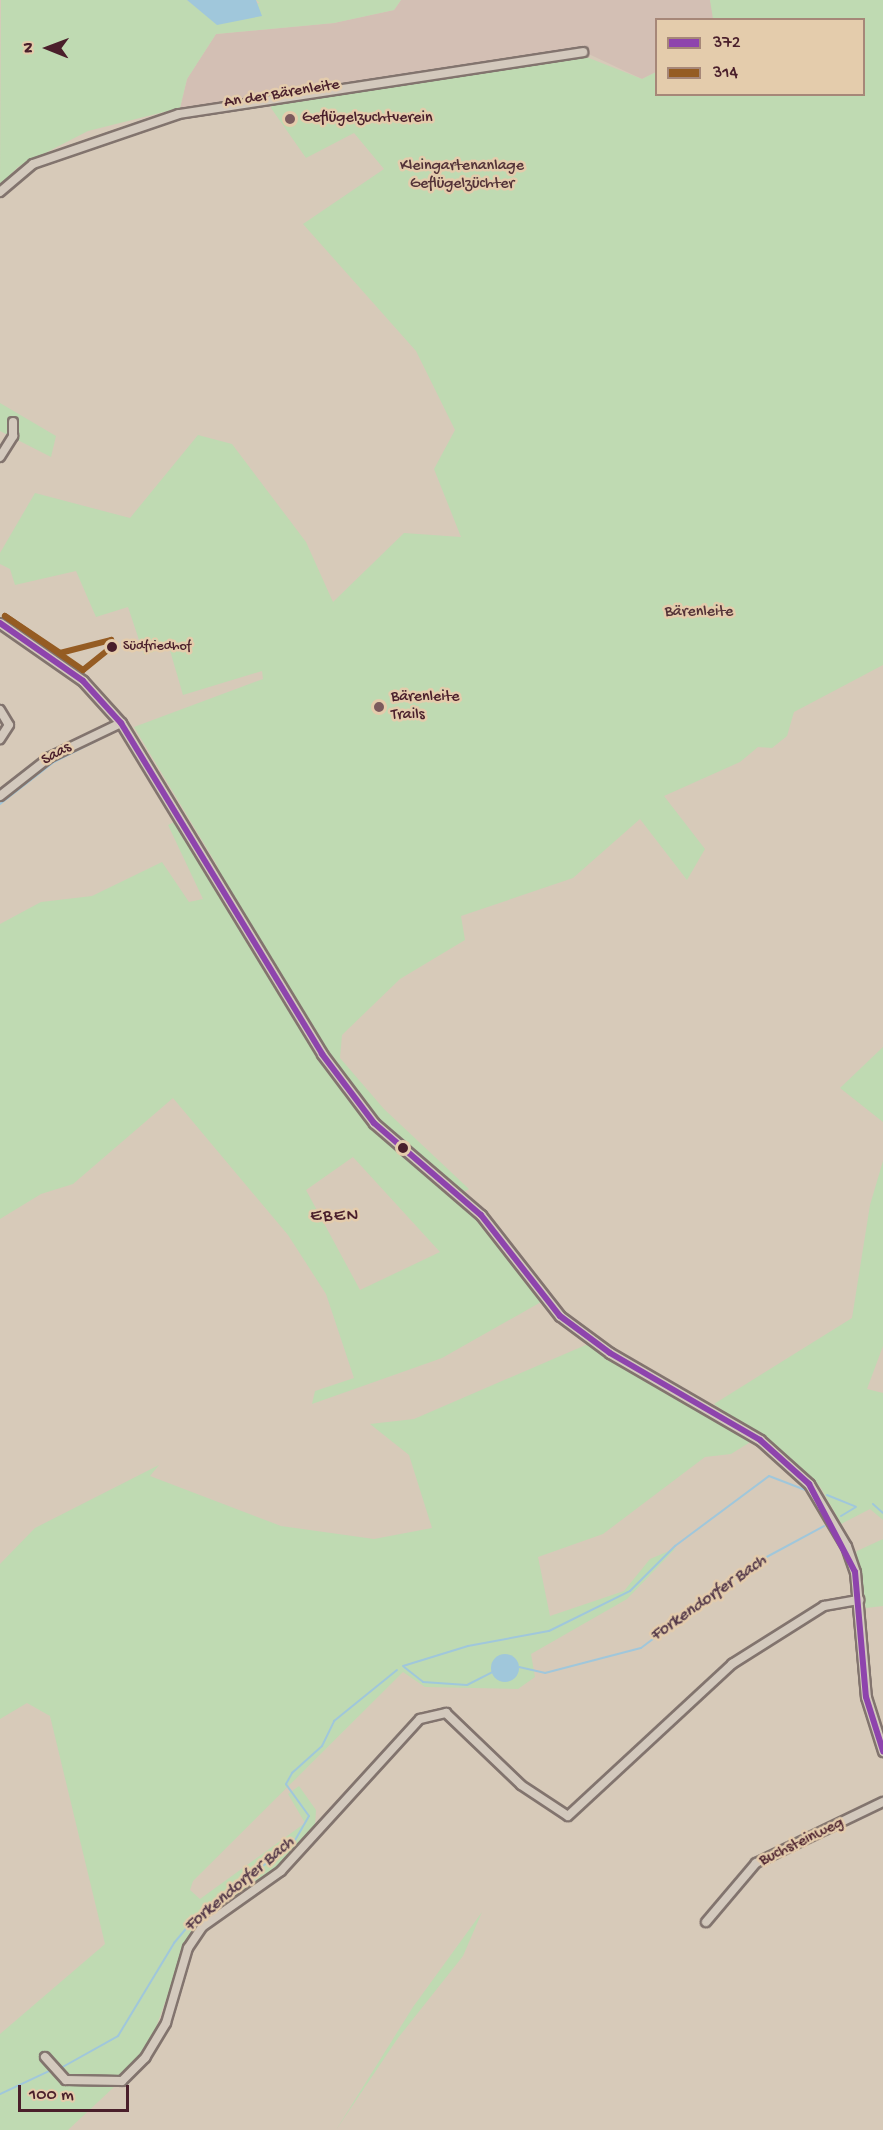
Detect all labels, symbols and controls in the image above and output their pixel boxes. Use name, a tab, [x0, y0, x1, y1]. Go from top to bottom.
north arrow	[18, 18, 78, 78]
legend	[655, 18, 865, 96]
text: 372	[713, 33, 741, 54]
text: N	[20, 42, 39, 53]
text: 314	[713, 63, 738, 84]
street label: An der Bärenleite	[223, 76, 341, 114]
place label: Geflügelzuchtverein	[302, 109, 433, 129]
marker: Geflügelzuchtverein	[283, 112, 297, 126]
park label: Kleingartenanlage Geflügelzüchter	[400, 157, 524, 195]
park label: Bärenleite	[665, 603, 733, 623]
place label: Südfriedhof	[123, 639, 191, 655]
marker: Südfriedhof	[106, 641, 118, 653]
place label: Bärenleite Trails	[391, 688, 460, 726]
marker: Bärenleite Trails	[372, 700, 386, 714]
street label: Saas	[39, 739, 75, 771]
unlabelled marker	[397, 1142, 409, 1154]
district label: EBEN	[310, 1206, 360, 1228]
water label: Forkendorfer Bach	[646, 1551, 772, 1647]
street label: Buchsteinweg	[757, 1814, 847, 1872]
water label: Forkendorfer Bach	[180, 1833, 300, 1937]
scale bar	[21, 2073, 132, 2111]
text: 100 m	[29, 2085, 74, 2106]

